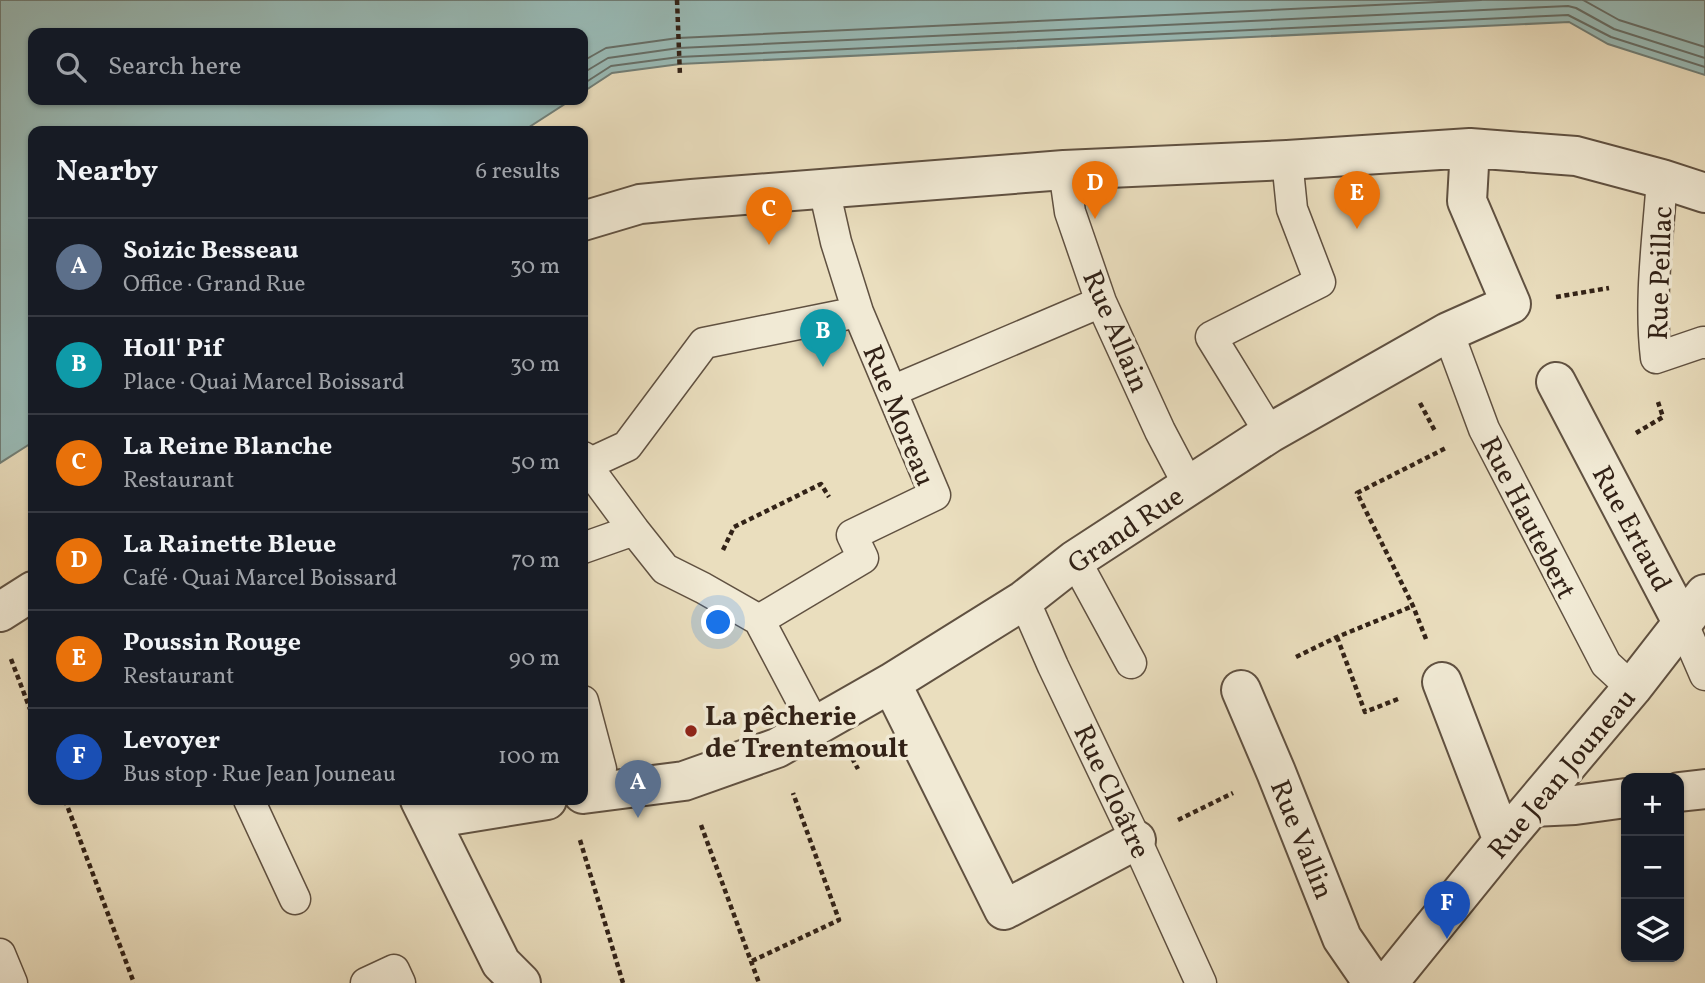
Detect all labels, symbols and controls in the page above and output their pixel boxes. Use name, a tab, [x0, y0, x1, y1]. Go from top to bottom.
search box	[28, 28, 588, 105]
icon: search	[52, 48, 90, 86]
text: Search here	[108, 49, 241, 85]
text: Nearby	[56, 151, 158, 193]
text: 6 results	[476, 156, 560, 188]
pin: D	[1072, 161, 1118, 219]
pin: E	[1334, 171, 1380, 229]
pin: C	[746, 187, 792, 245]
street label: Rue Peillac	[1640, 205, 1683, 341]
text: Soizic Besseau	[123, 233, 299, 269]
text: A	[71, 251, 87, 283]
text: 30 m	[510, 251, 560, 283]
street label: Rue Allain	[1071, 265, 1158, 399]
text: Office · Grand Rue	[123, 269, 305, 301]
pin: B	[800, 309, 846, 367]
text: Holl' Pif	[123, 331, 223, 367]
street label: Rue Moreau	[852, 340, 944, 492]
text: B	[71, 349, 87, 381]
text: 30 m	[510, 349, 560, 381]
text: Place · Quai Marcel Boissard	[123, 367, 405, 399]
text: La Reine Blanche	[123, 429, 332, 465]
street label: Rue Hautebert	[1469, 430, 1584, 606]
text: C	[72, 447, 86, 479]
text: 50 m	[511, 447, 560, 479]
street label: Rue Ertaud	[1581, 459, 1680, 599]
text: Restaurant	[123, 465, 234, 497]
street label: Grand Rue	[1061, 478, 1192, 584]
text: La Rainette Bleue	[123, 527, 336, 563]
text: D	[71, 545, 87, 577]
text: 70 m	[511, 545, 560, 577]
text: Café · Quai Marcel Boissard	[123, 563, 397, 595]
your location	[701, 605, 735, 639]
text: Poussin Rouge	[123, 625, 301, 661]
text: E	[72, 643, 86, 675]
text: 90 m	[509, 643, 560, 675]
text: Restaurant	[123, 661, 234, 693]
street label: Rue Jean Jouneau	[1480, 681, 1646, 868]
place label: La pêcherie de Trentemoult	[705, 698, 908, 769]
street label: Rue Cloâtre	[1063, 719, 1159, 865]
text: Levoyer	[123, 723, 220, 759]
marker: La pêcherie de Trentemoult	[683, 723, 699, 739]
text: F	[72, 741, 86, 773]
text: 100 m	[498, 741, 560, 773]
text: Bus stop · Rue Jean Jouneau	[123, 759, 396, 791]
pin: A	[615, 760, 661, 818]
map controls	[1621, 773, 1684, 962]
button: +	[1621, 773, 1684, 836]
street label: Rue Vallin	[1259, 774, 1342, 905]
button: −	[1621, 836, 1684, 899]
pin: F	[1424, 881, 1470, 939]
button: layers	[1621, 899, 1684, 962]

